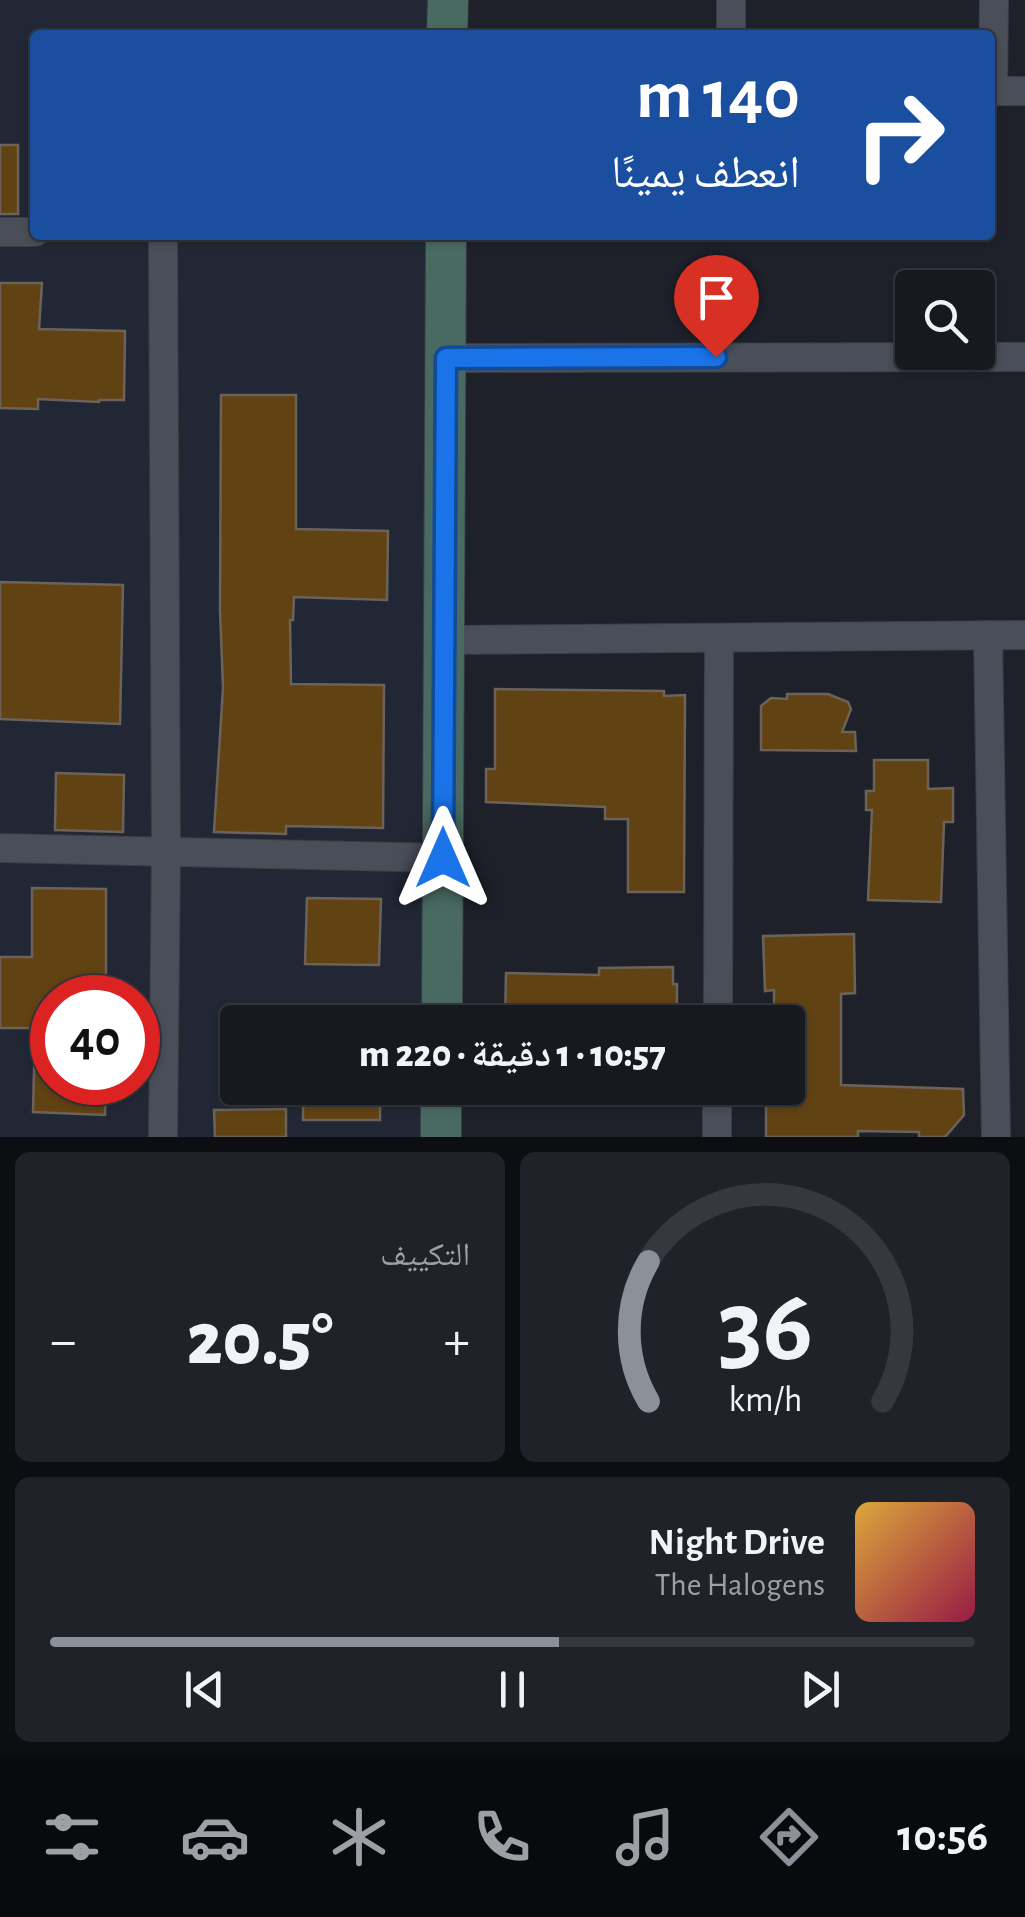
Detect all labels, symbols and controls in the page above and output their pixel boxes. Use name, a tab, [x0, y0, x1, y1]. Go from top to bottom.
text: 140 m	[636, 61, 800, 131]
icon: right	[835, 70, 965, 200]
text: انعطف يمينًا	[611, 151, 800, 196]
pin	[674, 255, 759, 358]
icon: arrive	[689, 270, 744, 325]
map controls	[895, 270, 995, 370]
button: search	[895, 270, 995, 370]
position arrow	[391, 806, 495, 910]
speed limit sign: 40	[30, 975, 160, 1105]
text: 10:57 · 1 دقيقة · 220 m	[359, 1036, 666, 1074]
text: التكييف	[380, 1239, 470, 1271]
text: 36	[717, 1276, 813, 1380]
text: 20.5°	[187, 1303, 333, 1378]
text: −	[50, 1314, 76, 1369]
text: +	[444, 1314, 470, 1369]
text: km/h	[728, 1382, 802, 1418]
text: Night Drive	[649, 1524, 825, 1562]
text: The Halogens	[655, 1569, 825, 1601]
icon: previous	[177, 1662, 232, 1717]
icon: pause	[485, 1662, 540, 1717]
icon: next	[793, 1662, 848, 1717]
icon: filters	[37, 1802, 107, 1872]
icon: car	[180, 1802, 250, 1872]
icon: climate	[324, 1802, 394, 1872]
icon: phone	[467, 1802, 537, 1872]
icon: music	[610, 1802, 680, 1872]
icon: directions	[754, 1802, 824, 1872]
text: 10:56	[897, 1814, 988, 1859]

